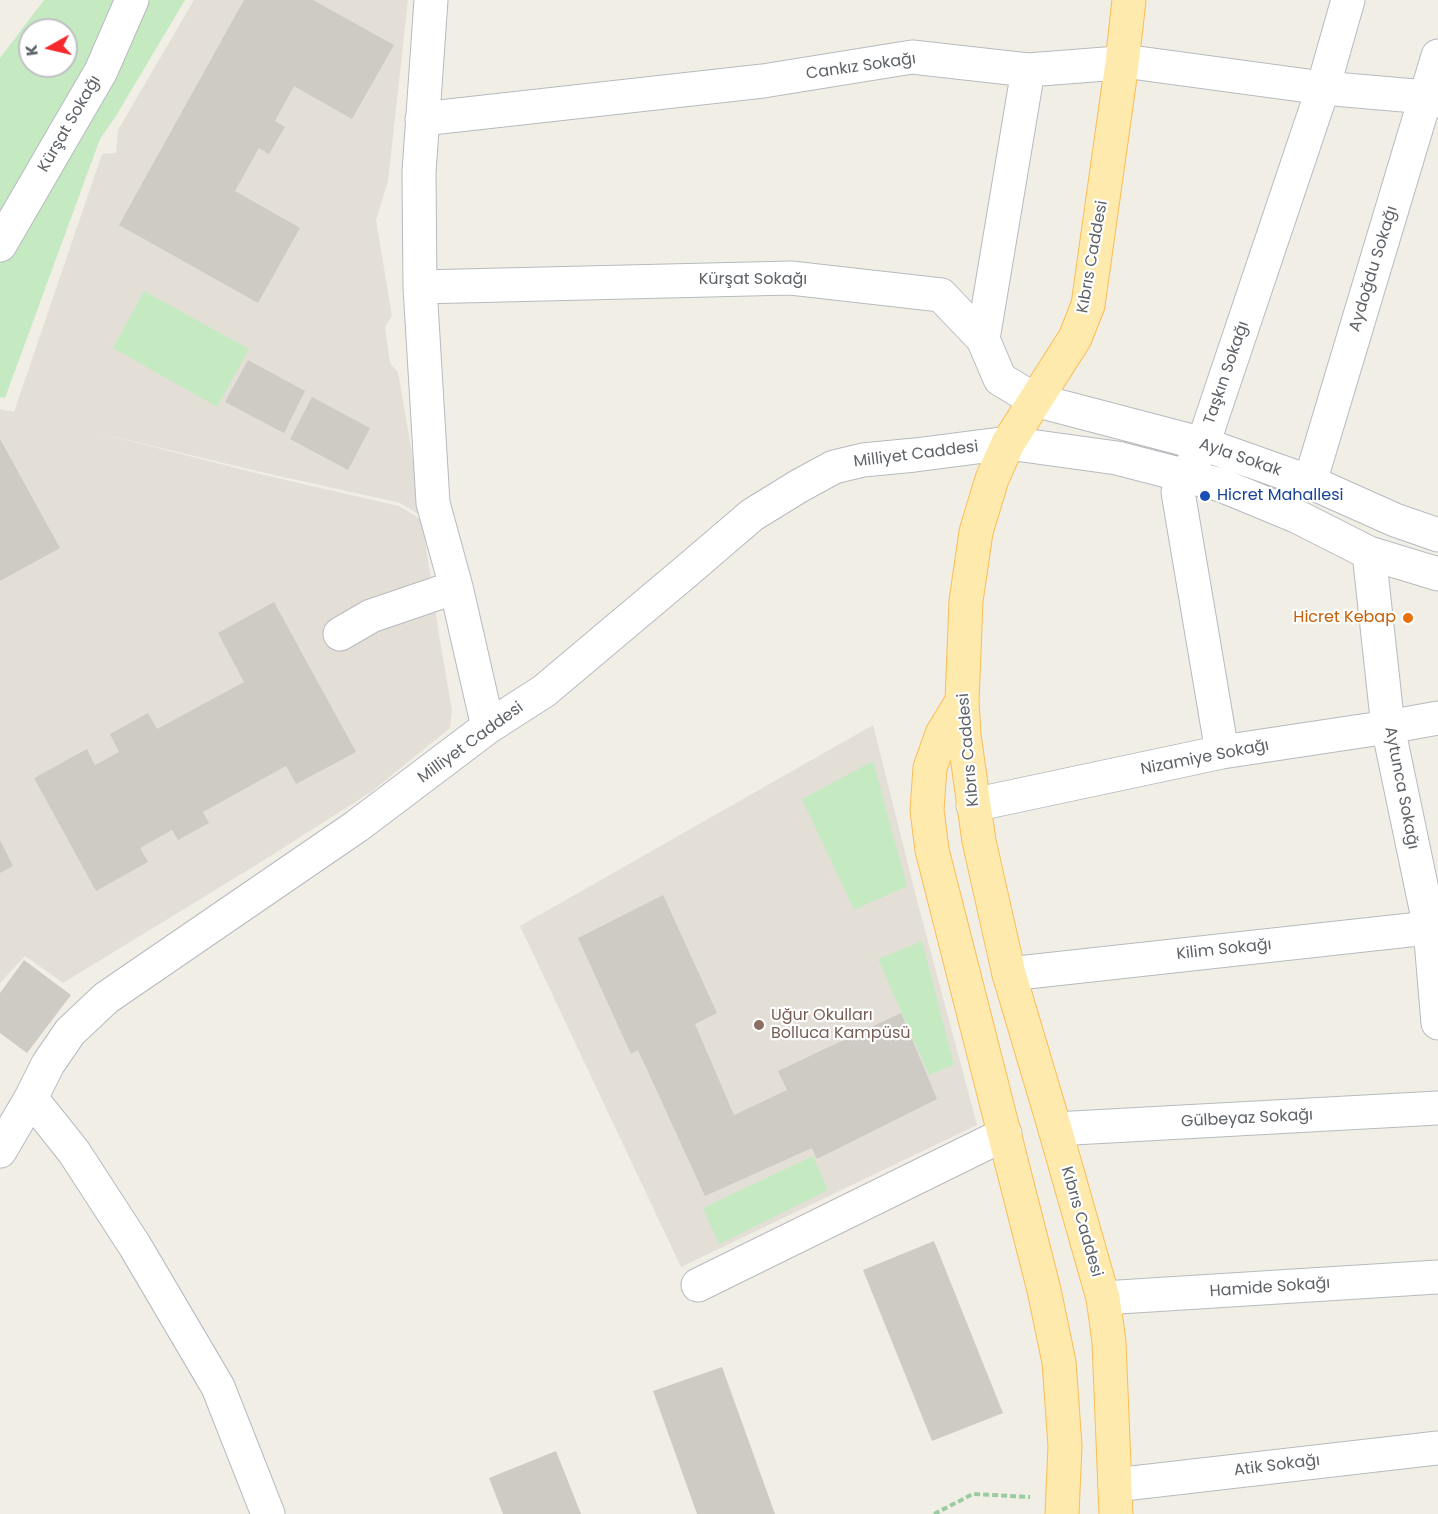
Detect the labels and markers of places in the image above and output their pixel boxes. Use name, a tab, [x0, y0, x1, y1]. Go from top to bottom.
place label: Hicret Mahallesi	[1217, 486, 1343, 506]
marker: Hicret Mahallesi	[1198, 489, 1212, 503]
place label: Hicret Kebap	[1293, 608, 1396, 628]
marker: Hicret Kebap	[1401, 611, 1415, 625]
place label: Uğur Okulları Bolluca Kampüsü	[771, 1006, 910, 1044]
marker: Uğur Okulları Bolluca Kampüsü	[752, 1018, 766, 1032]

